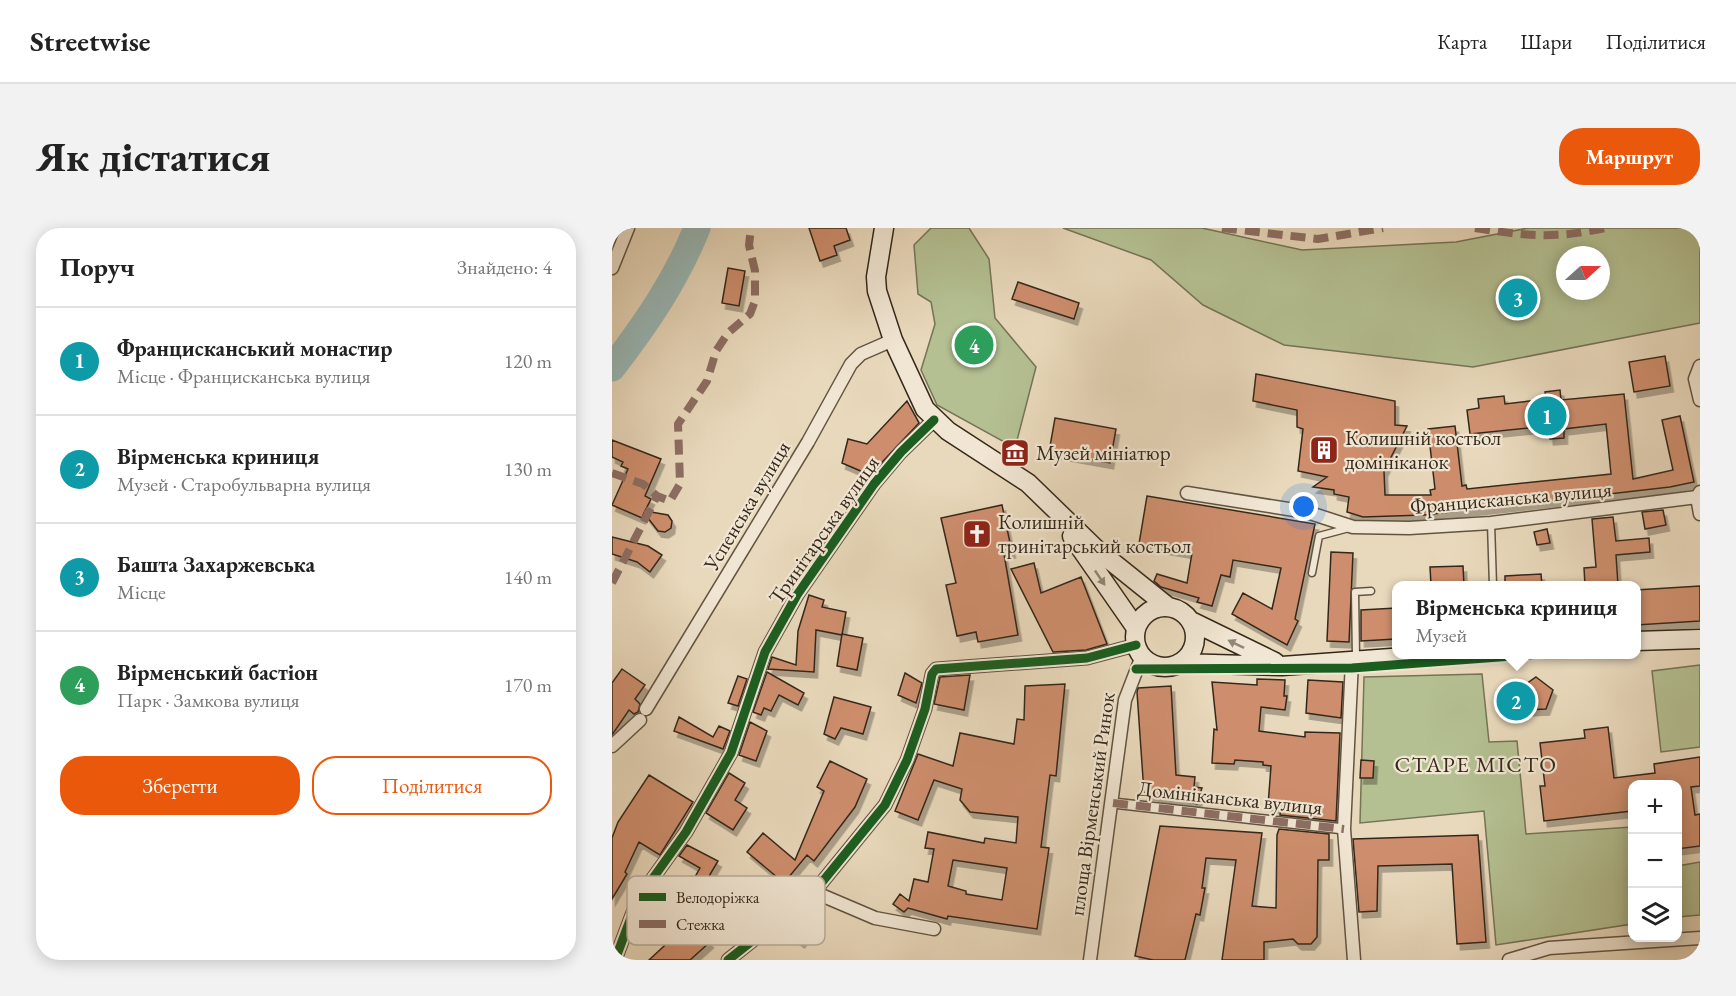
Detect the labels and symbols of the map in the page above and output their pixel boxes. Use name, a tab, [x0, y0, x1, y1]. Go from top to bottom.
north arrow	[1556, 246, 1610, 300]
pin: 3	[1498, 276, 1538, 320]
pin: 4	[954, 322, 994, 368]
pin: 1	[1528, 394, 1566, 438]
place label: Колишній костьол домініканок	[1345, 424, 1501, 475]
building icon: Колишній костьол домініканок	[1308, 434, 1340, 466]
street label: Успенська вулиця	[697, 436, 796, 576]
museum icon: Музей мініатюр	[999, 437, 1031, 469]
place label: Музей мініатюр	[1036, 439, 1171, 466]
street label: Тринітарська вулиця	[762, 450, 885, 609]
street label: Францисканська вулиця	[1409, 475, 1613, 520]
your location	[1289, 492, 1318, 521]
place label: Колишній тринітарський костьол	[998, 508, 1191, 559]
church icon: Колишній тринітарський костьол	[961, 518, 993, 550]
one-way arrow	[1094, 570, 1106, 586]
one-way arrow	[1228, 639, 1245, 648]
pin: 2	[1496, 678, 1536, 724]
street label: площа Вірменський Ринок	[1062, 690, 1121, 917]
district label: СТАРЕ МІСТО	[1394, 750, 1558, 779]
street label: Домініканська вулиця	[1136, 774, 1324, 821]
legend	[627, 876, 825, 945]
text: Велодоріжка	[676, 887, 760, 908]
text: Стежка	[676, 914, 726, 935]

